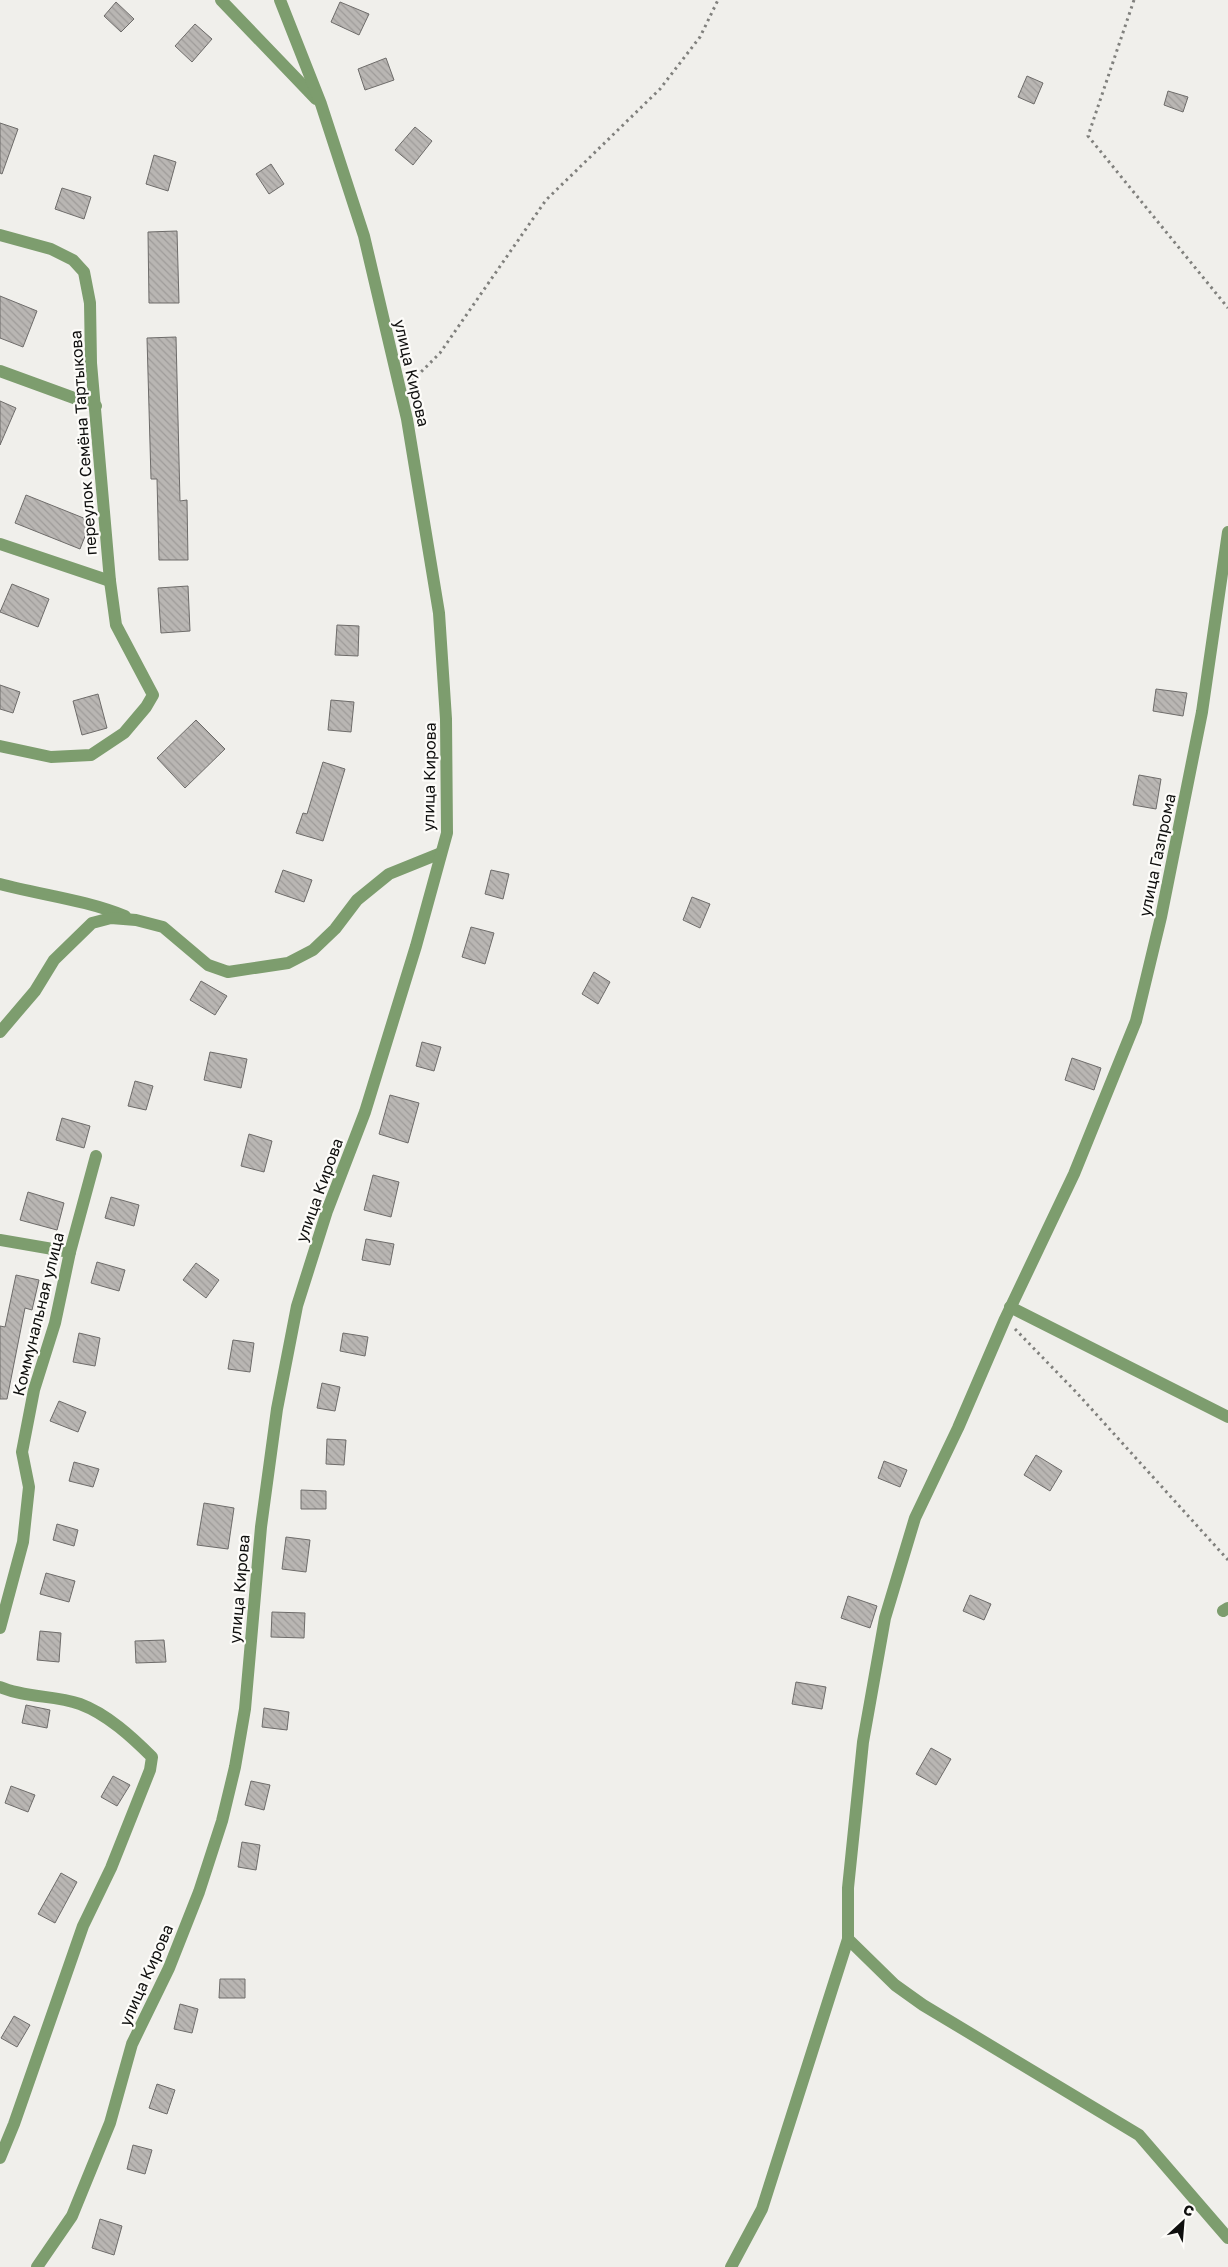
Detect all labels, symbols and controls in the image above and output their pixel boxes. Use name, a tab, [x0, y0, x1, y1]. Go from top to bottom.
street label: улица Кирова	[390, 317, 434, 429]
street label: переулок Семёна Тартыкова	[65, 330, 101, 556]
street label: улица Кирова	[418, 722, 440, 832]
street label: улица Газпрома	[1134, 792, 1180, 918]
street label: улица Кирова	[291, 1135, 347, 1245]
street label: Коммунальная улица	[8, 1230, 68, 1398]
street label: улица Кирова	[224, 1534, 254, 1644]
street label: улица Кирова	[115, 1921, 177, 2029]
north arrow	[1158, 2197, 1208, 2247]
text: С	[1181, 2200, 1197, 2220]

